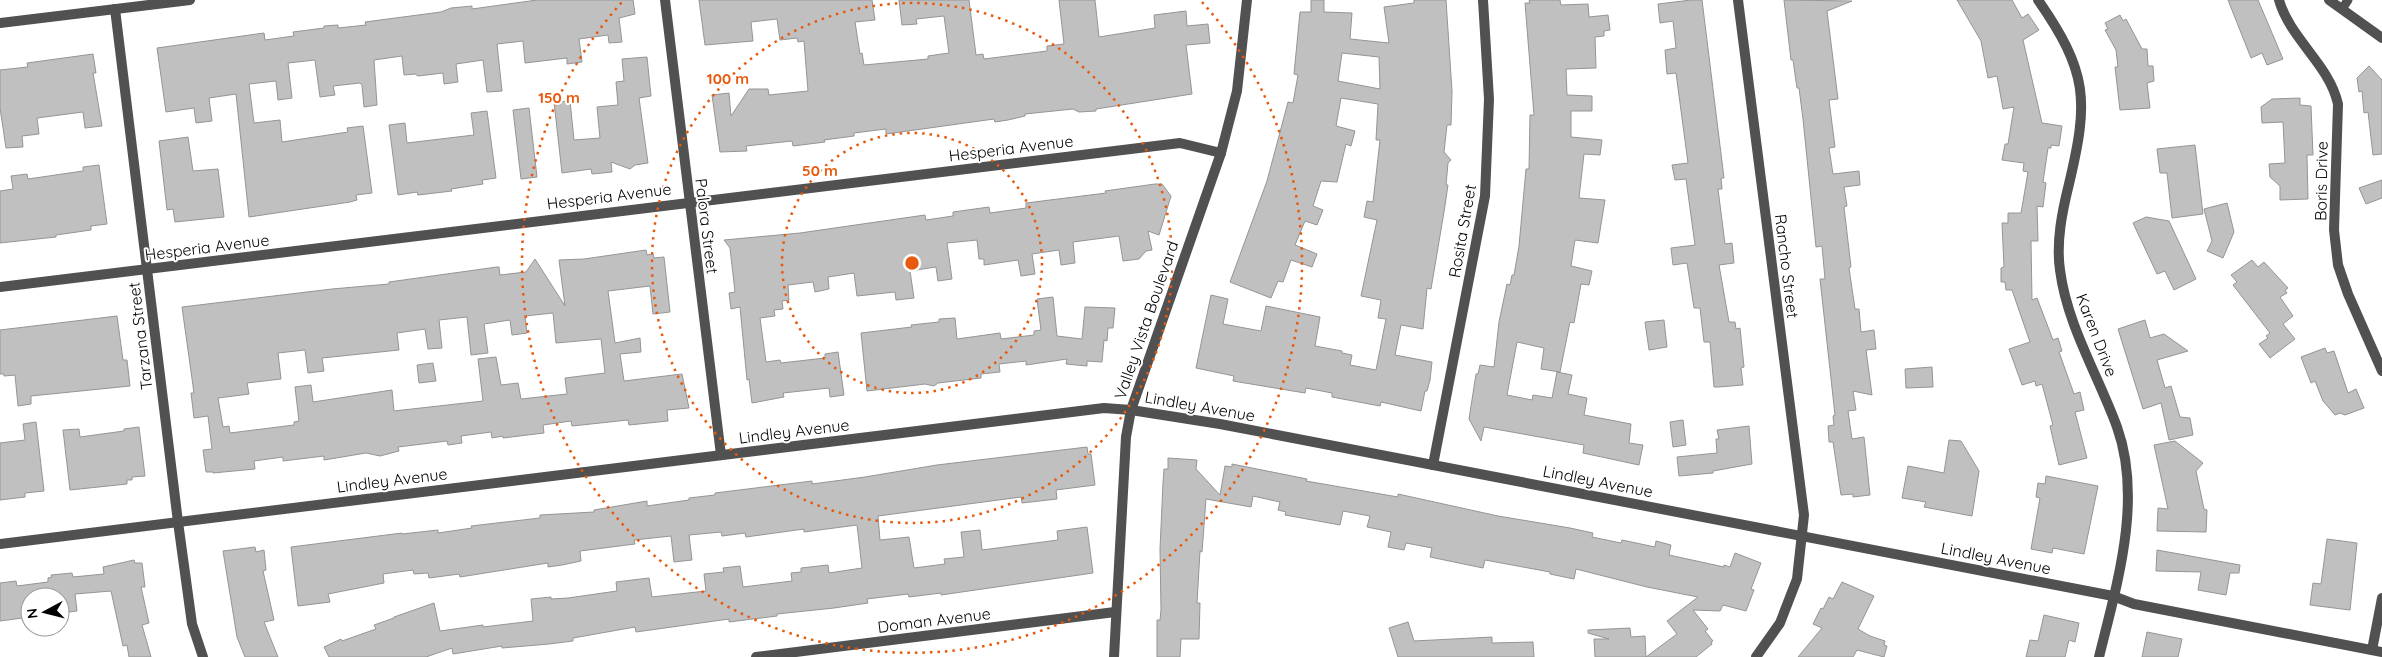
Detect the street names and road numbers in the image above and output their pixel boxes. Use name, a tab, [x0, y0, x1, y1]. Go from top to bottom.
street label: Hesperia Avenue	[948, 130, 1074, 166]
street label: Boris Drive	[2310, 141, 2332, 221]
street label: Palora Street	[691, 177, 723, 275]
street label: Hesperia Avenue	[546, 178, 672, 214]
street label: Rosita Street	[1444, 183, 1480, 279]
street label: Rancho Street	[1771, 213, 1803, 319]
street label: Hesperia Avenue	[144, 229, 270, 265]
street label: Valley Vista Boulevard	[1110, 238, 1182, 402]
street label: Tarzana Street	[123, 281, 157, 391]
street label: Karen Drive	[2072, 291, 2122, 379]
street label: Lindley Avenue	[1143, 386, 1257, 426]
street label: Lindley Avenue	[737, 414, 851, 448]
street label: Lindley Avenue	[1541, 461, 1655, 501]
street label: Lindley Avenue	[335, 463, 449, 497]
street label: Lindley Avenue	[1939, 538, 2053, 578]
street label: Doman Avenue	[876, 603, 992, 637]

